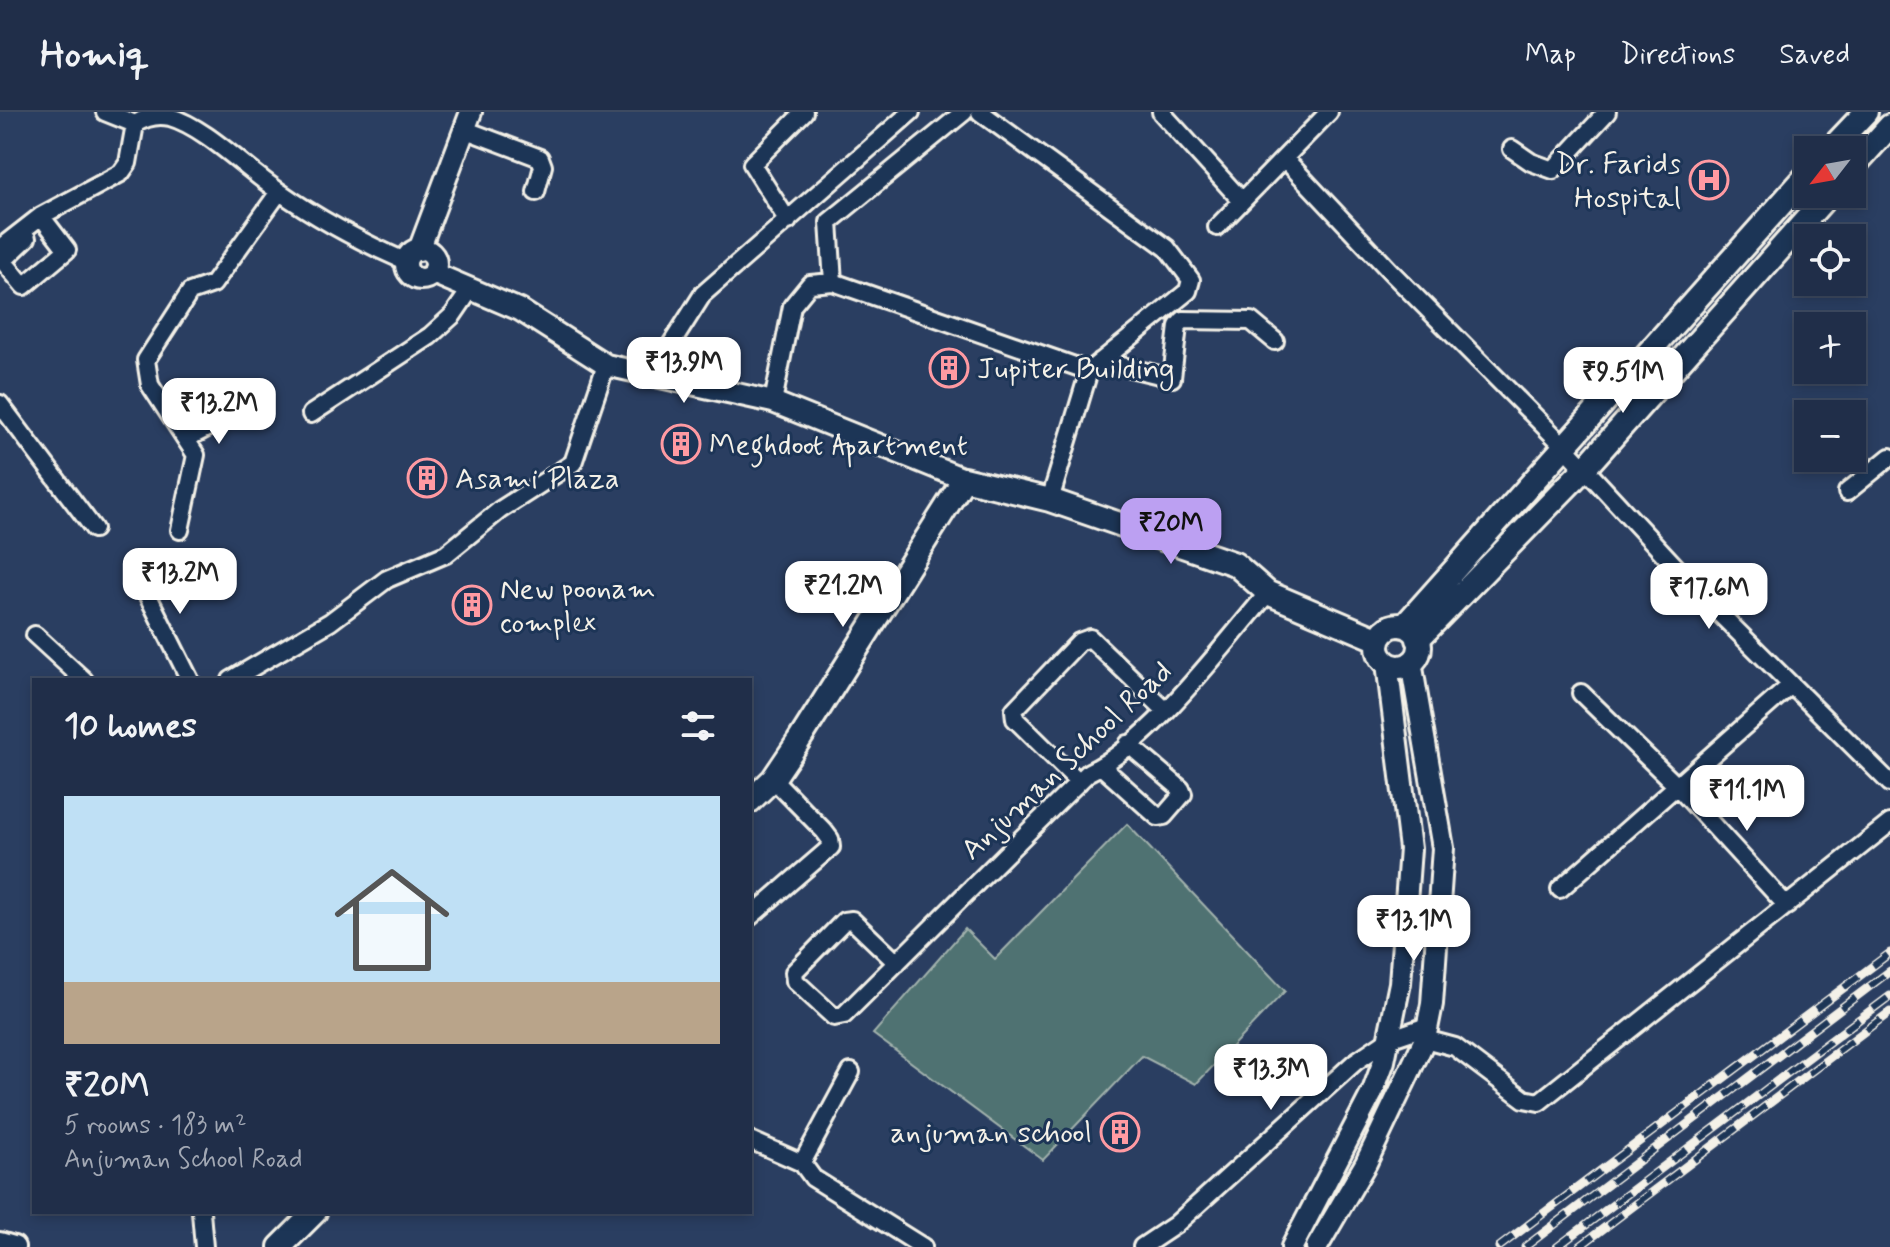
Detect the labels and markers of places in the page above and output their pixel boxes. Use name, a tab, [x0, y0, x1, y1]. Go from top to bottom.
place label: Dr. Farids Hospital	[1555, 145, 1681, 218]
hospital icon: Dr. Farids Hospital	[1688, 159, 1730, 201]
pin: ₹13.9M	[619, 337, 749, 405]
building icon: Jupiter Building	[928, 347, 970, 389]
pin: ₹9.51M	[1558, 347, 1688, 415]
place label: Jupiter Building	[977, 350, 1174, 391]
pin: ₹13.2M	[154, 378, 284, 446]
building icon: Meghdoot Apartment	[660, 423, 702, 465]
place label: Meghdoot Apartment	[709, 426, 968, 468]
building icon: Asami Plaza	[406, 457, 448, 499]
place label: Asami Plaza	[455, 460, 619, 499]
pin: ₹20M	[1124, 498, 1218, 566]
pin: ₹13.2M	[115, 548, 245, 616]
pin: ₹21.2M	[778, 561, 908, 629]
pin: ₹17.6M	[1644, 563, 1774, 631]
place label: New poonam complex	[500, 570, 656, 643]
building icon: New poonam complex	[451, 584, 493, 626]
pin: ₹11.1M	[1682, 765, 1812, 833]
pin: ₹13.1M	[1349, 895, 1479, 963]
pin: ₹13.3M	[1206, 1044, 1336, 1112]
building icon: anjuman school	[1099, 1111, 1141, 1153]
place label: anjuman school	[890, 1114, 1092, 1153]

